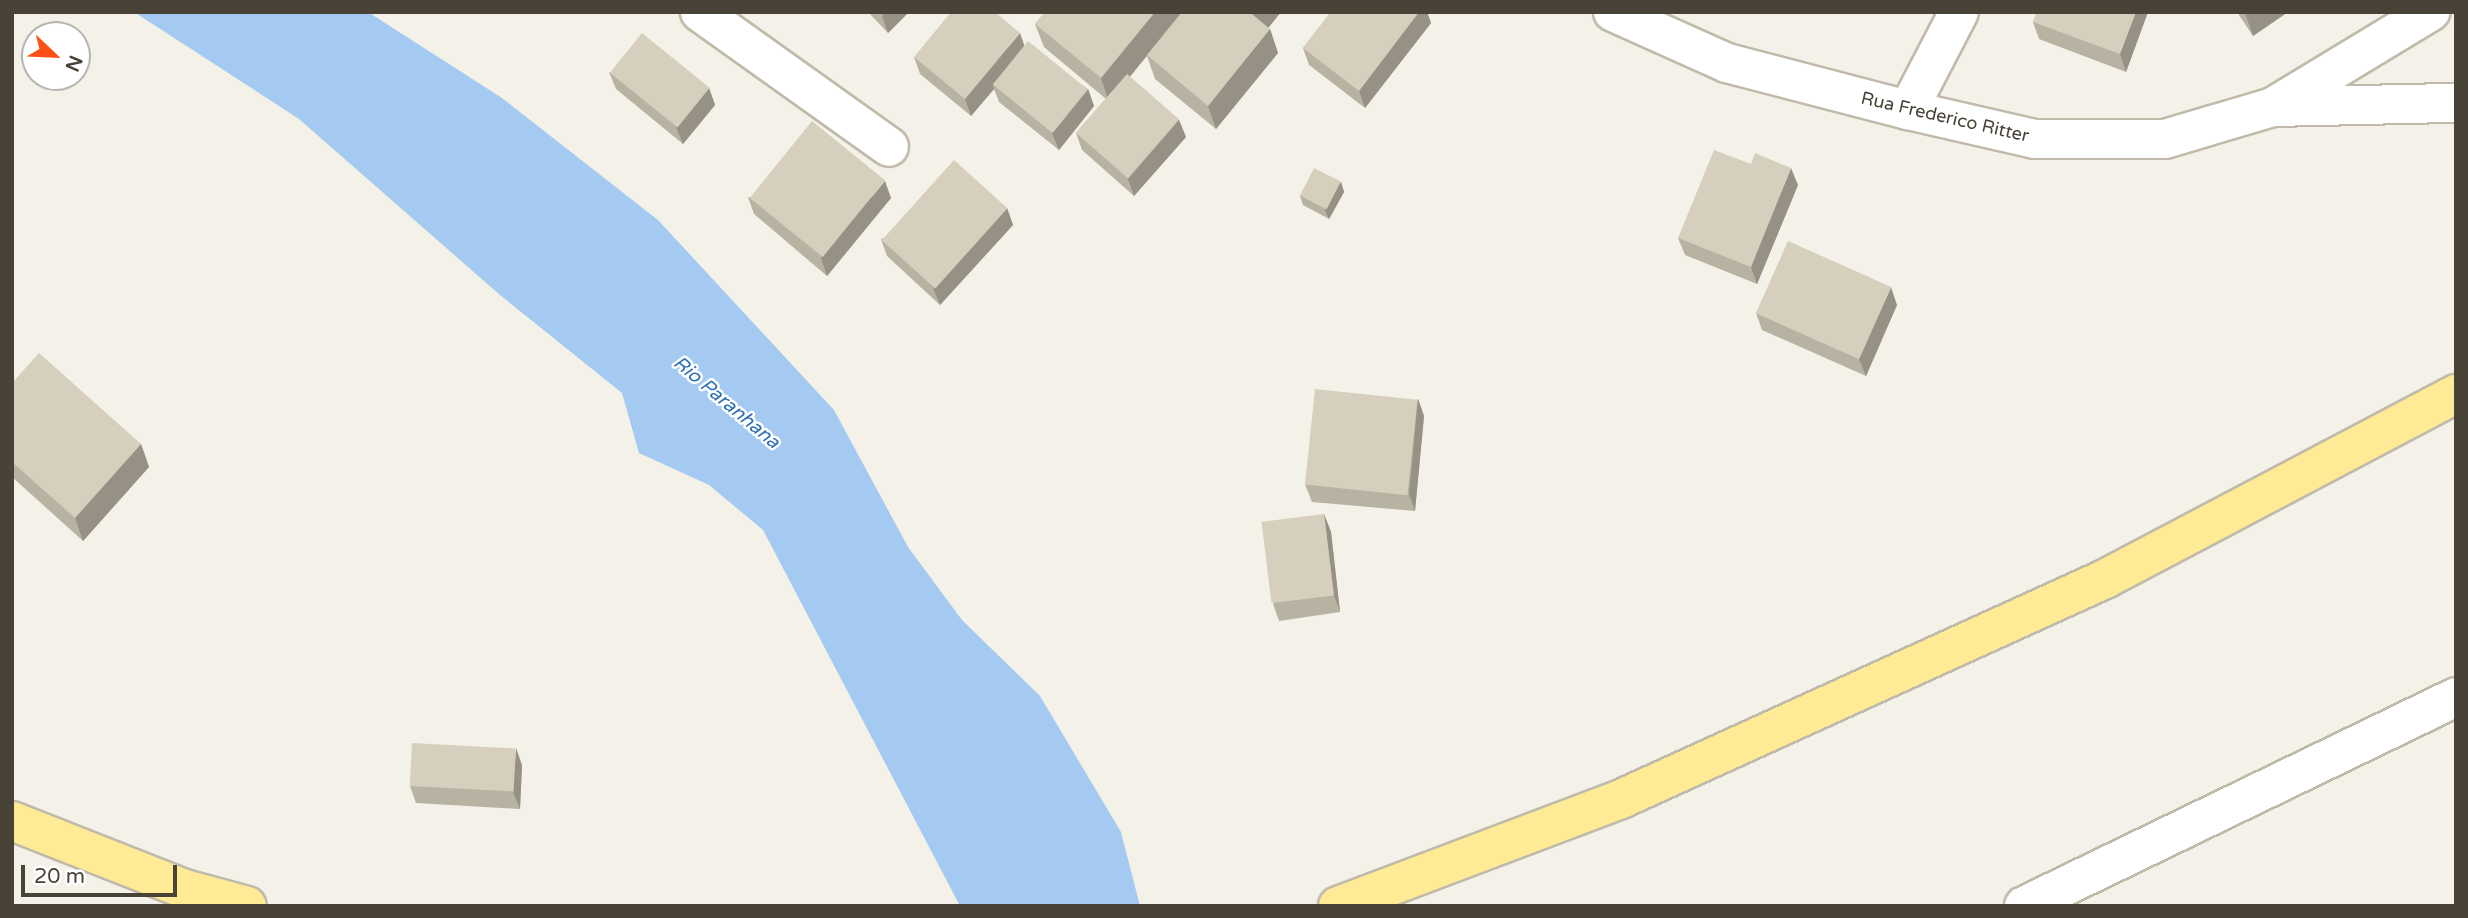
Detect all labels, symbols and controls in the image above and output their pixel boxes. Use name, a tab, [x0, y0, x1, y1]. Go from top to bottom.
north arrow	[21, 21, 91, 91]
text: N	[60, 52, 87, 75]
street label: Rua Frederico Ritter	[1859, 87, 2031, 147]
water label: Rio Paranhana	[668, 352, 784, 454]
scale bar	[24, 852, 180, 896]
text: 20 m	[34, 864, 85, 889]

